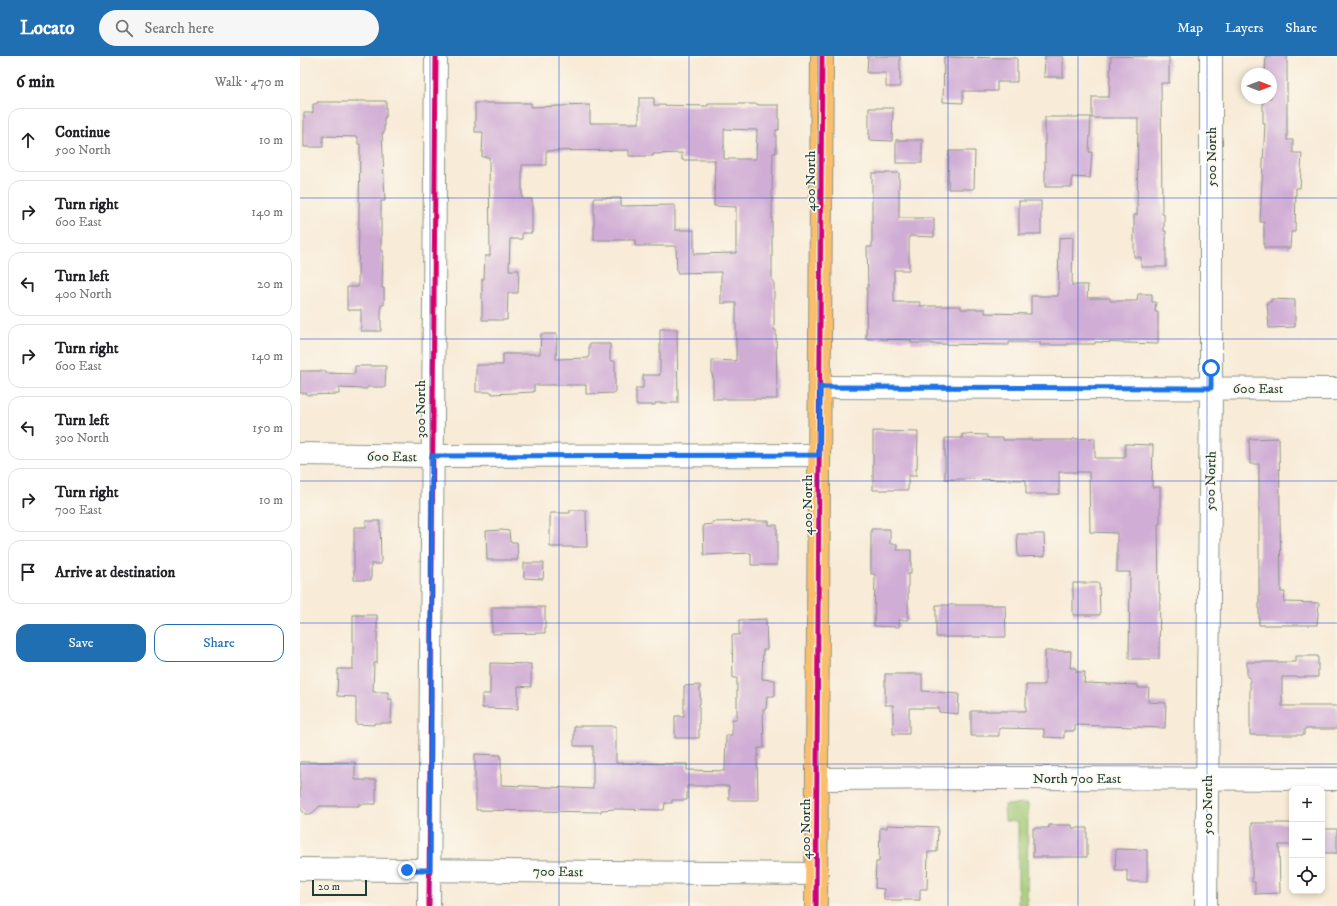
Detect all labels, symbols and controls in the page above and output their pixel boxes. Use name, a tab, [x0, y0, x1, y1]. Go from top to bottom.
search box	[99, 10, 379, 46]
text: Locato	[20, 17, 75, 40]
icon: search	[113, 17, 135, 39]
text: Search here	[145, 19, 214, 38]
text: Map	[1177, 19, 1203, 37]
text: Layers	[1225, 19, 1263, 37]
text: Share	[1285, 19, 1317, 37]
north arrow	[1241, 68, 1277, 104]
text: 6 min	[16, 71, 55, 93]
text: Walk · 470 m	[215, 74, 284, 90]
text: Continue	[55, 123, 110, 142]
street label: 500 North	[1203, 126, 1221, 187]
icon: ahead	[17, 129, 39, 151]
text: 10 m	[259, 132, 283, 148]
text: 500 North	[55, 142, 111, 158]
street label: 400 North	[802, 150, 820, 212]
text: Turn right	[55, 195, 118, 214]
icon: right	[17, 201, 39, 223]
text: 140 m	[251, 204, 283, 220]
text: 600 East	[55, 214, 102, 230]
text: Turn left	[55, 267, 109, 286]
icon: left	[17, 273, 39, 295]
text: 20 m	[257, 276, 283, 292]
text: 400 North	[55, 286, 112, 302]
text: Turn right	[55, 339, 118, 358]
icon: right	[17, 345, 39, 367]
text: 140 m	[251, 348, 283, 364]
text: 600 East	[55, 358, 102, 374]
route start	[1202, 359, 1220, 377]
street label: 300 North	[412, 379, 430, 438]
street label: 600 East	[1233, 380, 1284, 398]
text: Turn left	[55, 411, 109, 430]
icon: left	[17, 417, 39, 439]
text: 150 m	[252, 420, 283, 436]
text: 300 North	[55, 430, 109, 446]
street label: 600 East	[367, 448, 418, 466]
street label: 500 North	[1201, 450, 1221, 511]
street label: 400 North	[799, 474, 817, 536]
text: Turn right	[55, 483, 118, 502]
icon: right	[17, 489, 39, 511]
text: 10 m	[259, 492, 283, 508]
text: 700 East	[55, 502, 102, 518]
icon: arrive	[17, 561, 39, 583]
text: Arrive at destination	[55, 563, 175, 582]
button: Save	[16, 624, 146, 662]
button: Share	[154, 624, 284, 662]
street label: North 700 East	[1033, 770, 1122, 788]
street label: 500 North	[1199, 774, 1217, 835]
map controls	[1289, 786, 1325, 894]
button: +	[1289, 786, 1325, 822]
street label: 400 North	[797, 798, 815, 860]
button: −	[1289, 822, 1325, 858]
button: locate	[1289, 858, 1325, 894]
route end	[398, 861, 416, 879]
street label: 700 East	[533, 863, 584, 881]
scale bar	[312, 878, 367, 897]
text: 20 m	[318, 880, 340, 894]

